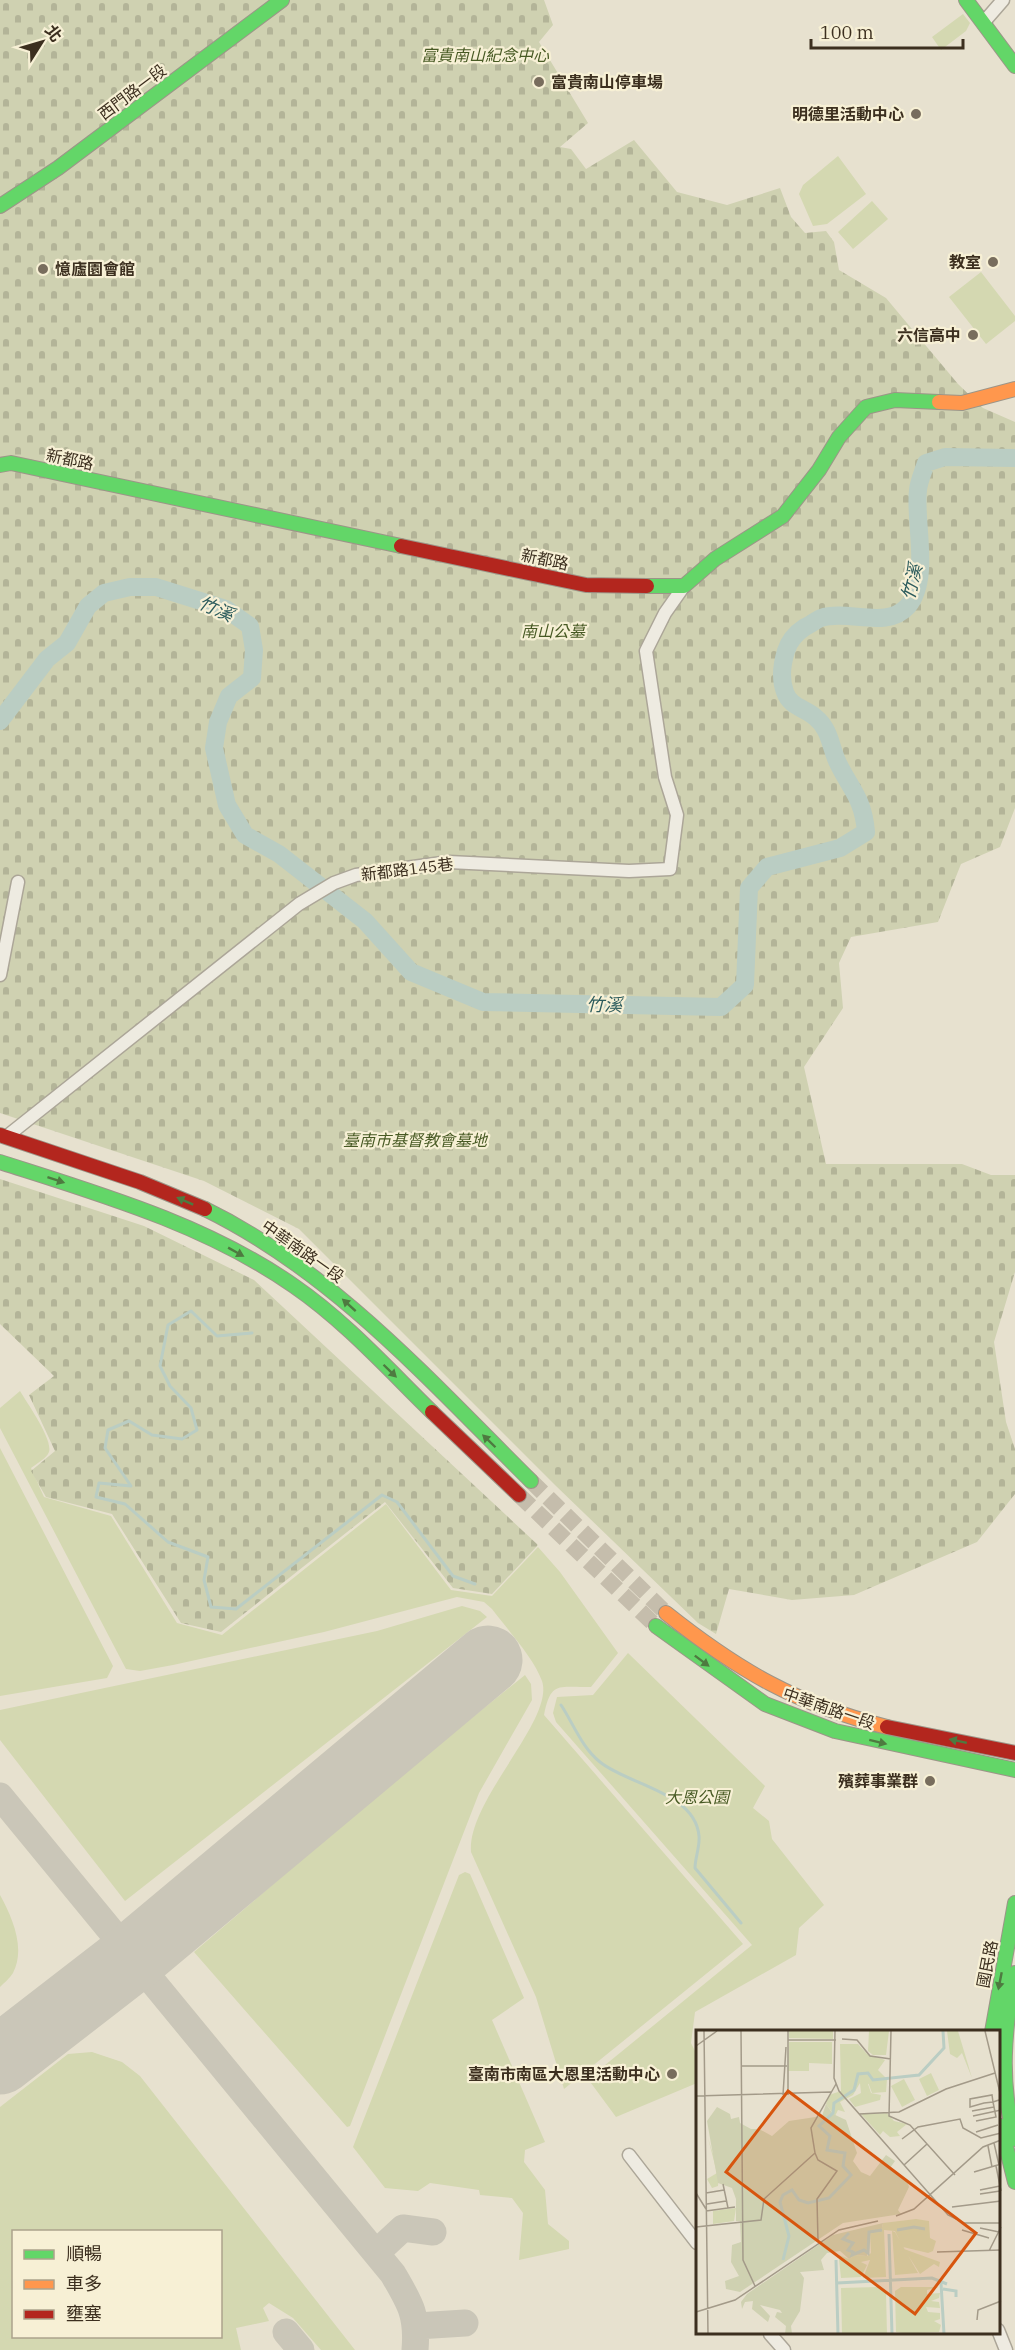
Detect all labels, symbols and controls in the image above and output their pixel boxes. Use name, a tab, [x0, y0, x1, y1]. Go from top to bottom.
north arrow	[12, 12, 72, 72]
scale bar	[811, 12, 962, 50]
text: 北	[41, 21, 67, 45]
text: 100 m	[820, 21, 874, 44]
park label: 富貴南山紀念中心	[421, 45, 550, 65]
street label: 西門路一段	[94, 60, 170, 124]
place label: 富貴南山停車場	[551, 72, 663, 92]
marker: 富貴南山停車場	[532, 75, 546, 89]
place label: 明德里活動中心	[792, 104, 904, 124]
marker: 明德里活動中心	[909, 107, 923, 121]
place label: 教室	[949, 252, 981, 272]
marker: 教室	[986, 255, 1000, 269]
place label: 憶廬園會館	[55, 259, 135, 279]
marker: 憶廬園會館	[36, 262, 50, 276]
place label: 六信高中	[897, 325, 961, 345]
marker: 六信高中	[966, 328, 980, 342]
street label: 新都路	[44, 444, 96, 474]
street label: 新都路	[519, 544, 571, 574]
water label: 竹溪	[896, 559, 928, 602]
water label: 竹溪	[195, 591, 240, 628]
park label: 南山公墓	[521, 621, 588, 641]
street label: 新都路145巷	[360, 853, 454, 885]
water label: 竹溪	[586, 993, 625, 1016]
park label: 臺南市基督教會墓地	[343, 1130, 489, 1150]
one-way arrow	[47, 1176, 65, 1185]
one-way arrow	[176, 1196, 194, 1205]
street label: 中華南路一段	[258, 1215, 348, 1287]
one-way arrow	[228, 1247, 245, 1257]
one-way arrow	[342, 1299, 357, 1312]
one-way arrow	[383, 1363, 397, 1377]
one-way arrow	[482, 1434, 496, 1448]
one-way arrow	[695, 1655, 710, 1667]
street label: 中華南路一段	[780, 1683, 878, 1733]
one-way arrow	[948, 1736, 967, 1745]
one-way arrow	[869, 1737, 887, 1747]
place label: 殯葬事業群	[838, 1771, 918, 1791]
marker: 殯葬事業群	[923, 1774, 937, 1788]
park label: 大恩公園	[665, 1787, 731, 1807]
street label: 國民路	[973, 1939, 1001, 1989]
one-way arrow	[995, 1972, 1004, 1991]
inset map	[696, 2030, 1000, 2335]
place label: 臺南市南區大恩里活動中心	[468, 2064, 660, 2084]
marker: 臺南市南區大恩里活動中心	[665, 2067, 679, 2081]
legend	[12, 2230, 222, 2338]
text: 順暢	[66, 2242, 102, 2265]
text: 車多	[66, 2272, 102, 2295]
text: 壅塞	[66, 2302, 102, 2325]

